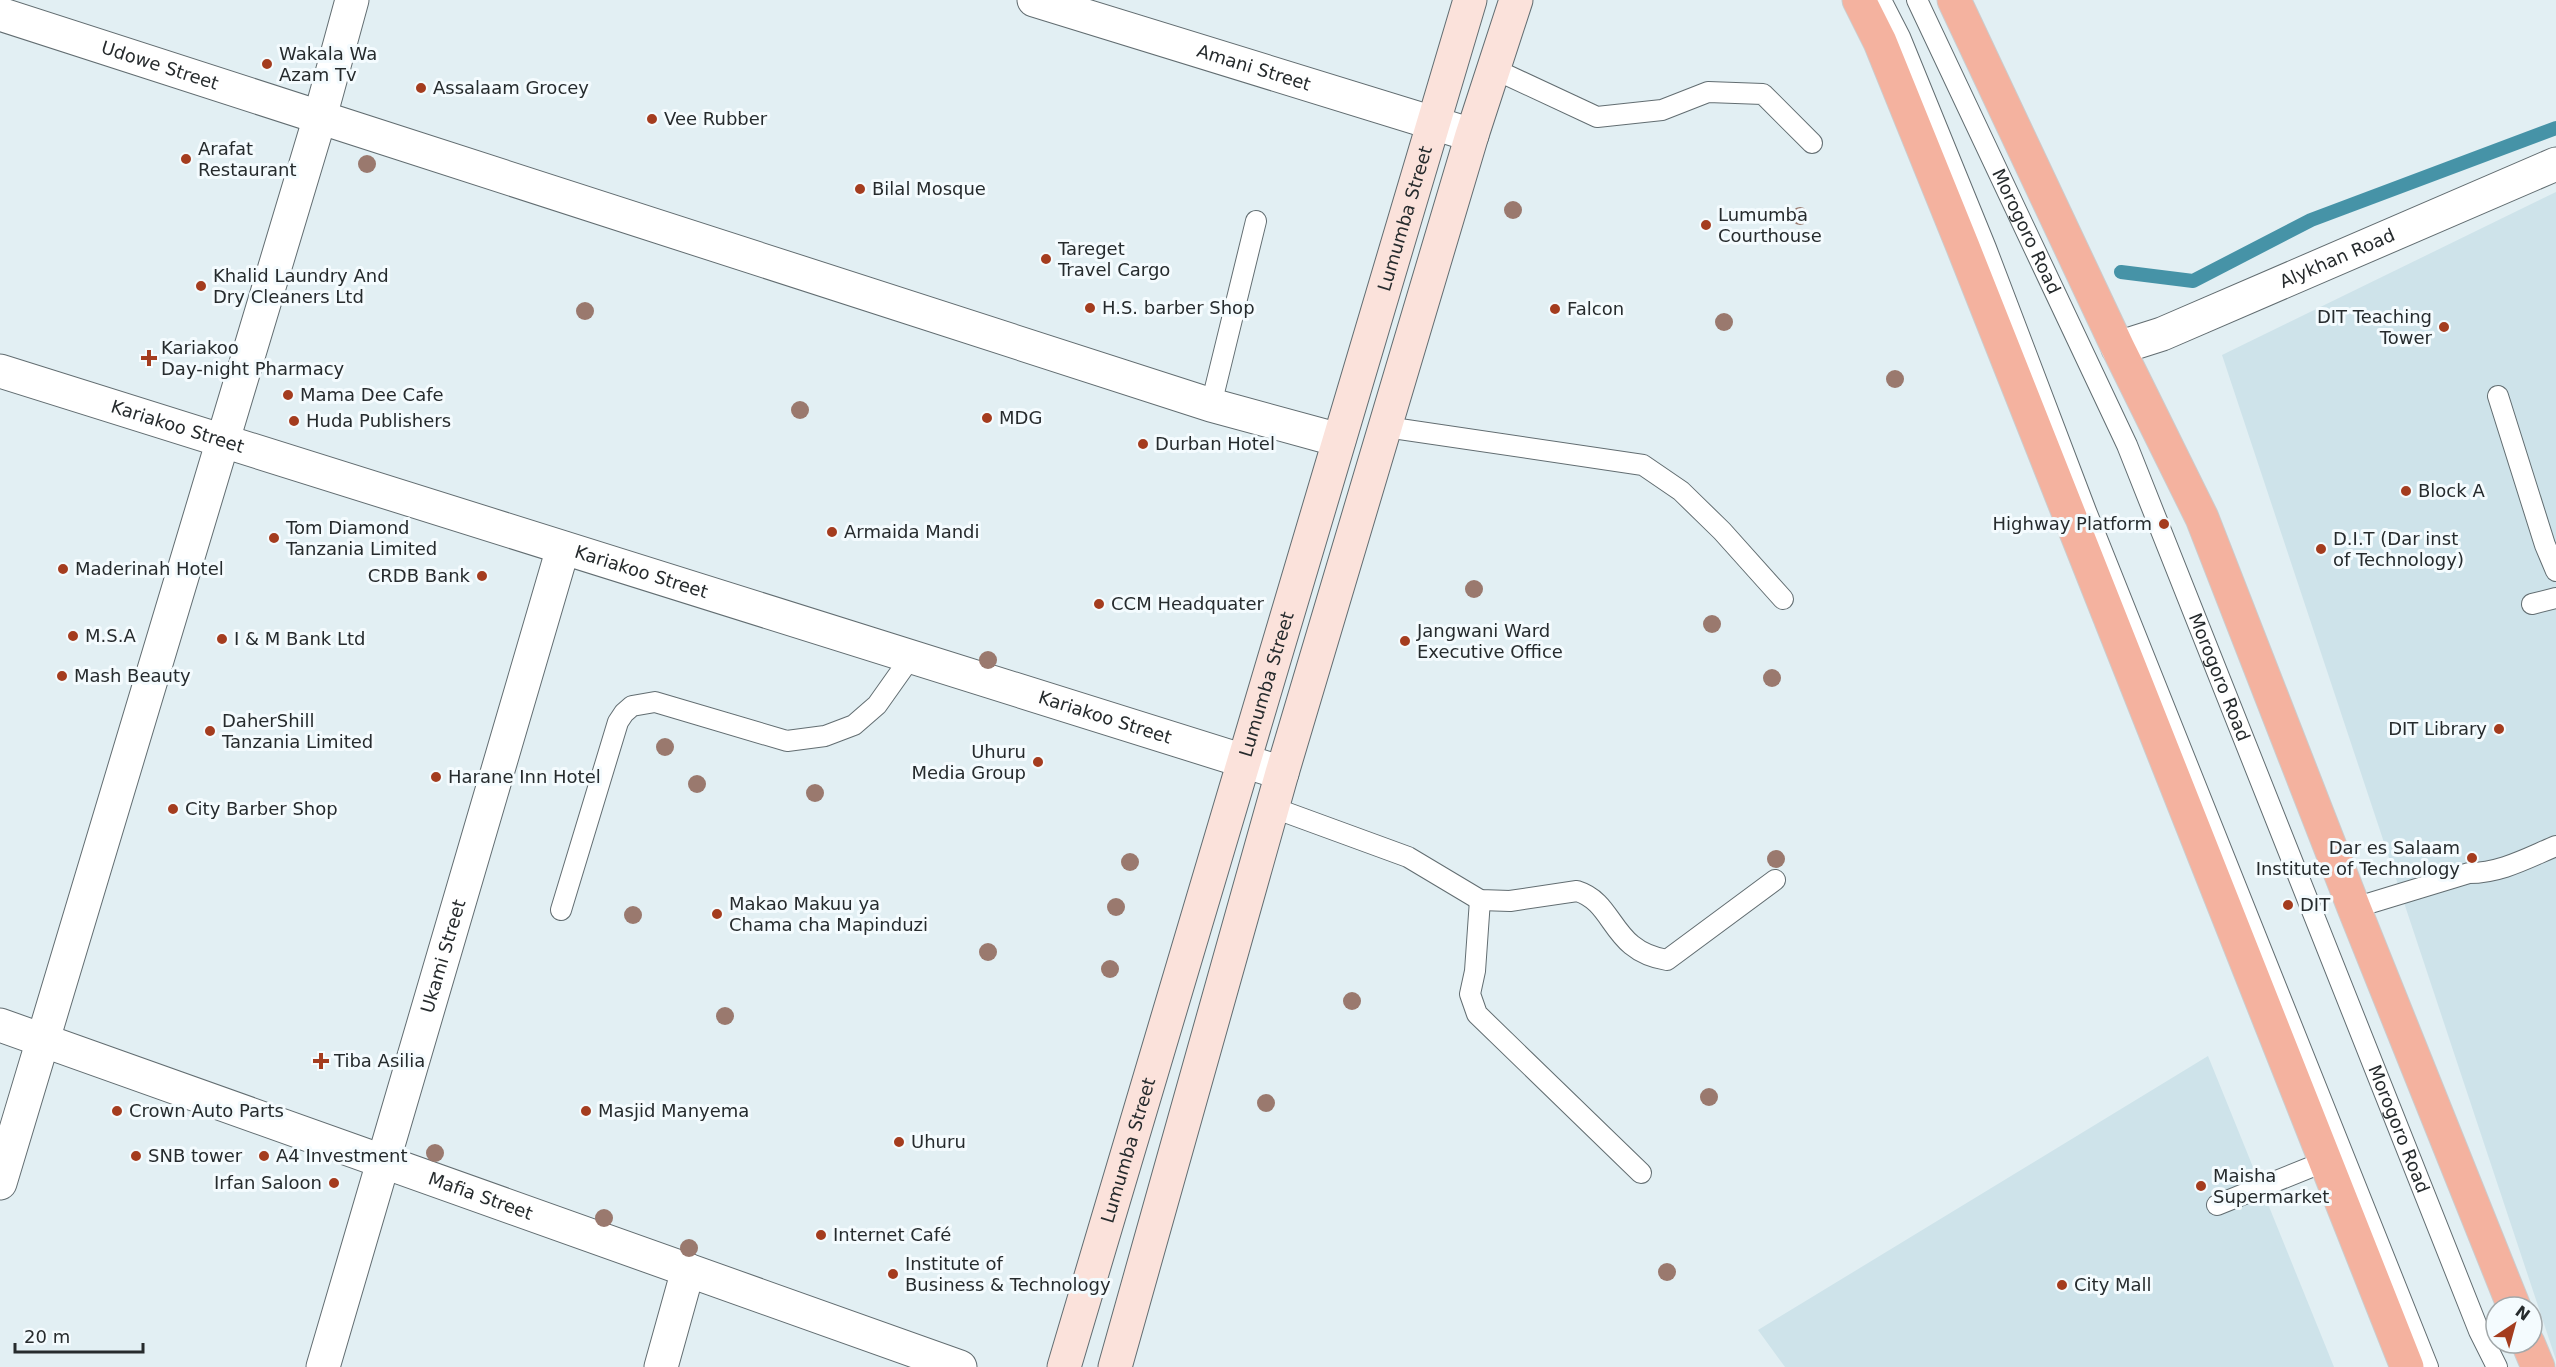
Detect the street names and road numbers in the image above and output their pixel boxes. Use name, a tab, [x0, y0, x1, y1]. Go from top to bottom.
street label: Udowe Street	[99, 36, 221, 94]
street label: Amani Street	[1195, 40, 1313, 95]
street label: Lumumba Street	[1373, 143, 1436, 294]
street label: Morogoro Road	[1988, 165, 2065, 297]
street label: Alykhan Road	[2276, 224, 2398, 292]
street label: Kariakoo Street	[109, 395, 247, 457]
street label: Kariakoo Street	[572, 541, 710, 602]
street label: Lumumba Street	[1235, 609, 1298, 759]
street label: Morogoro Road	[2185, 610, 2255, 744]
street label: Kariakoo Street	[1036, 686, 1174, 748]
street label: Ukami Street	[416, 897, 469, 1015]
street label: Morogoro Road	[2364, 1062, 2434, 1196]
street label: Lumumba Street	[1096, 1075, 1159, 1225]
street label: Mafia Street	[426, 1167, 536, 1224]

